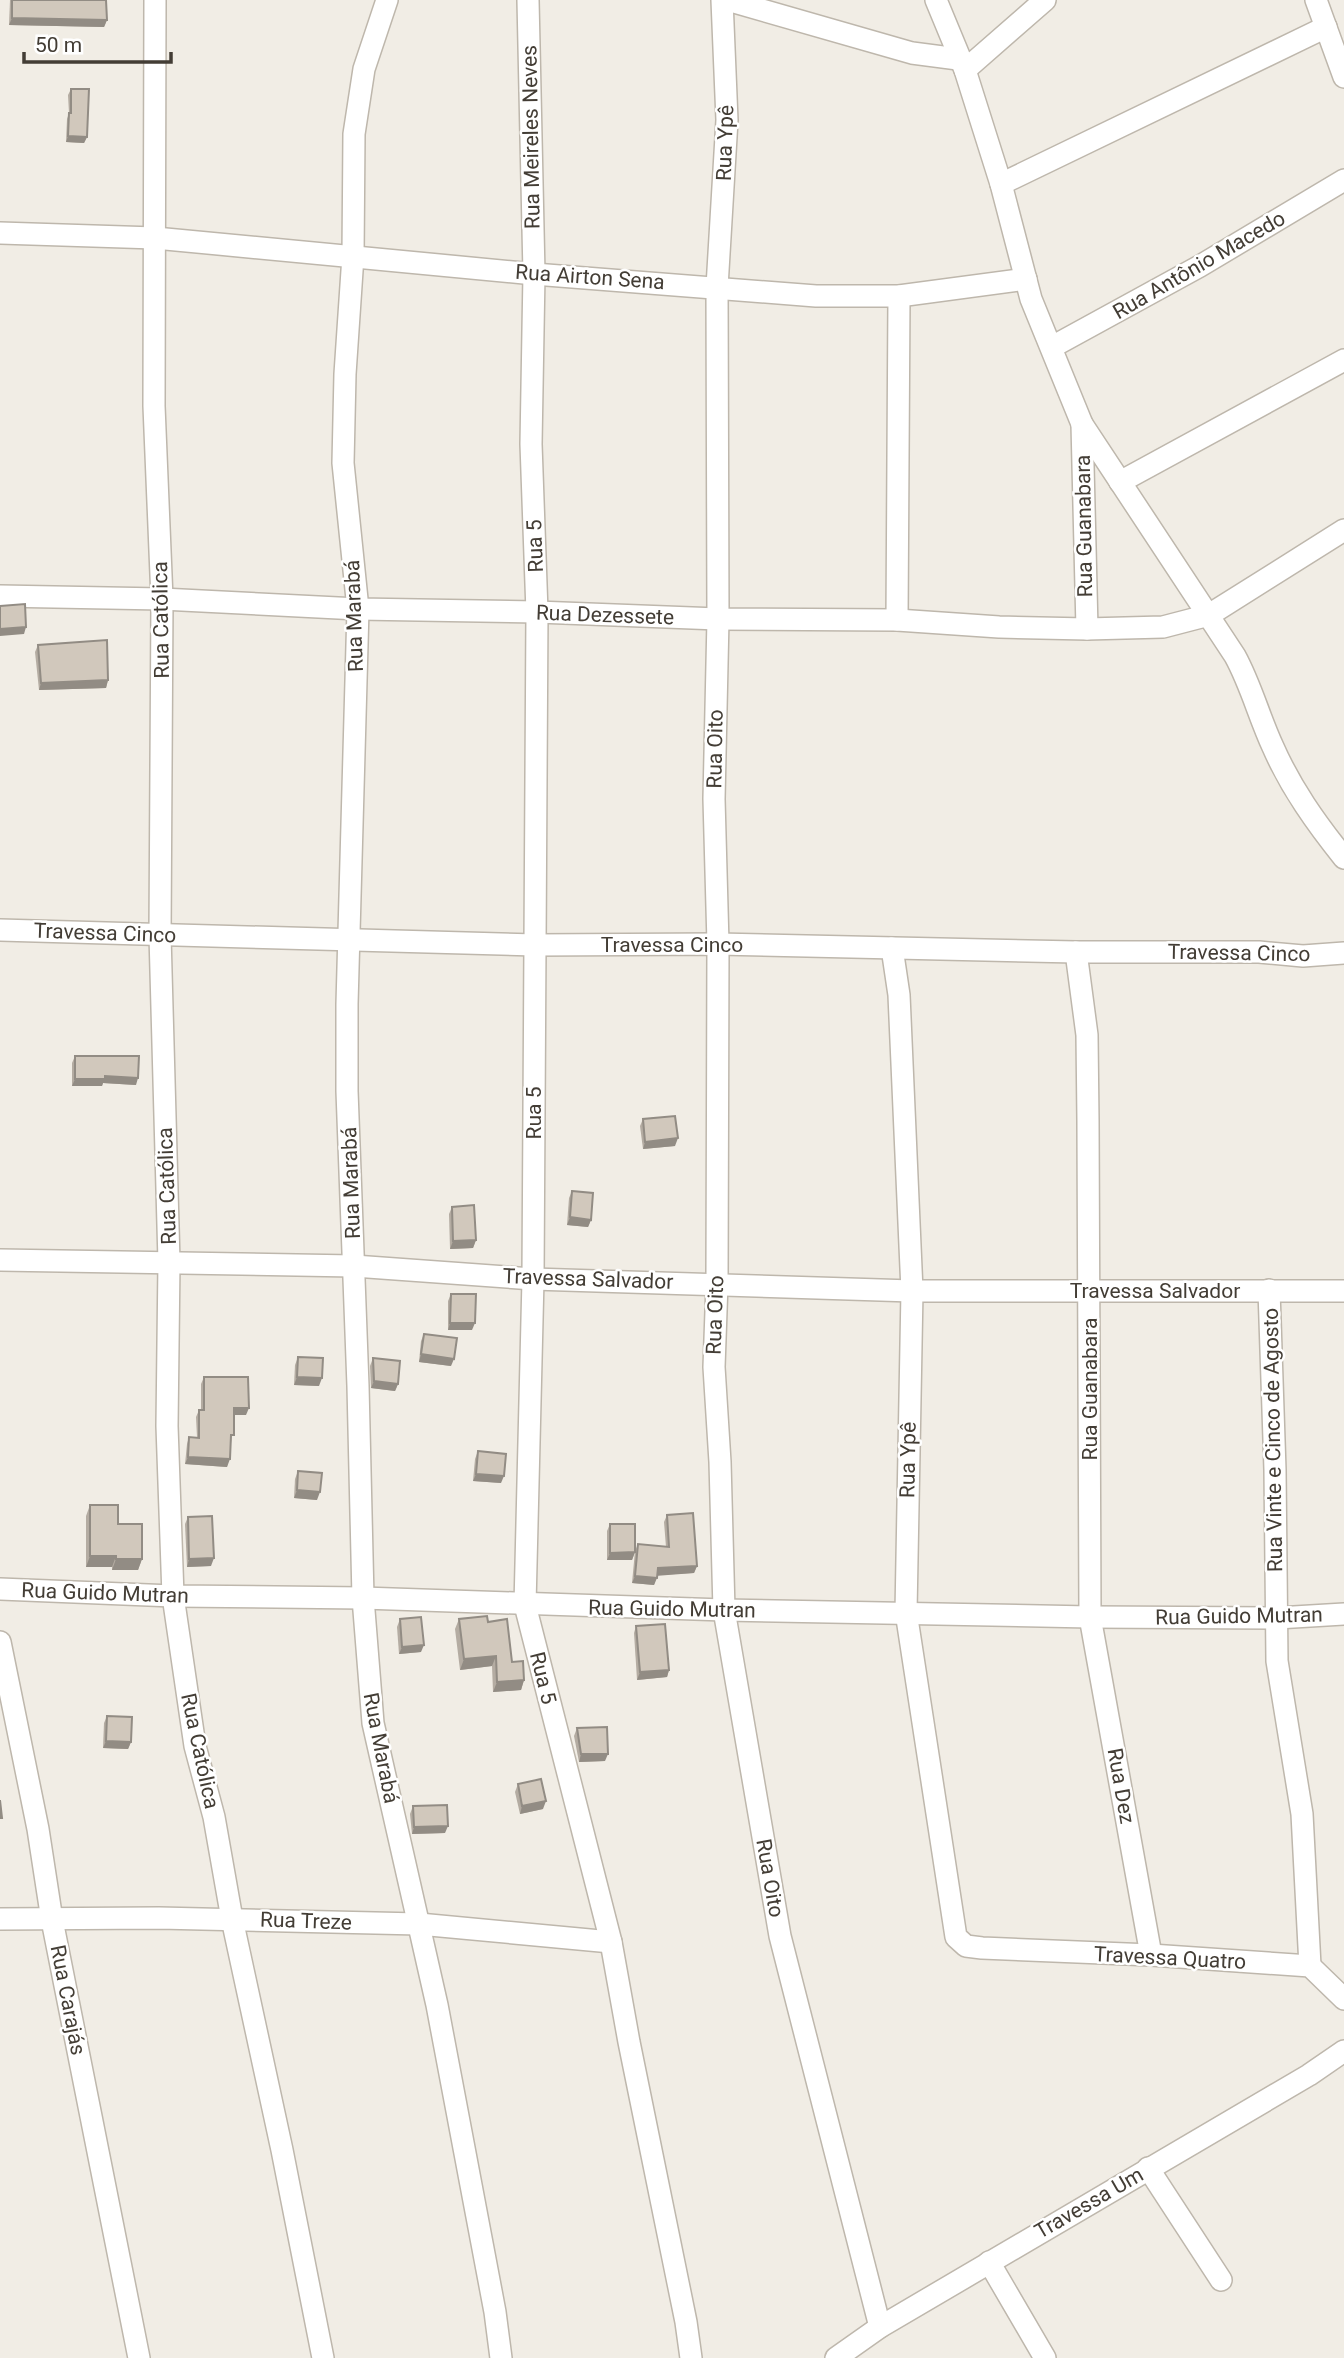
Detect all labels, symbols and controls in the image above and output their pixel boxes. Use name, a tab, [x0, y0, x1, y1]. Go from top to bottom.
scale bar	[24, 21, 172, 65]
text: 50 m	[35, 33, 82, 57]
street label: Rua Meireles Neves	[517, 45, 545, 229]
street label: Rua Ypê	[712, 104, 738, 182]
street label: Rua Antônio Macedo	[1109, 206, 1289, 324]
street label: Rua Airton Sena	[515, 260, 665, 294]
street label: Rua Guanabara	[1071, 454, 1097, 598]
street label: Rua 5	[522, 519, 548, 573]
street label: Rua Marabá	[340, 559, 368, 673]
street label: Rua Católica	[148, 561, 174, 679]
street label: Rua Dezessete	[535, 601, 675, 629]
street label: Rua Oito	[702, 709, 728, 789]
street label: Travessa Cinco	[33, 919, 177, 947]
street label: Travessa Cinco	[601, 933, 743, 957]
street label: Travessa Cinco	[1168, 940, 1311, 966]
street label: Rua 5	[522, 1087, 546, 1139]
street label: Rua Marabá	[337, 1126, 365, 1240]
street label: Rua Católica	[153, 1127, 181, 1245]
street label: Travessa Salvador	[502, 1264, 674, 1294]
street label: Rua Oito	[702, 1275, 728, 1355]
street label: Travessa Salvador	[1070, 1279, 1240, 1303]
street label: Rua Vinte e Cinco de Agosto	[1259, 1308, 1287, 1572]
street label: Rua Guanabara	[1078, 1318, 1102, 1460]
street label: Rua Ypê	[895, 1422, 921, 1498]
street label: Rua Guido Mutran	[21, 1578, 189, 1608]
street label: Rua Guido Mutran	[588, 1596, 756, 1622]
street label: Rua Guido Mutran	[1155, 1603, 1323, 1629]
street label: Rua 5	[525, 1649, 561, 1707]
street label: Rua Católica	[176, 1691, 224, 1811]
street label: Rua Marabá	[359, 1691, 403, 1805]
street label: Rua Dez	[1103, 1746, 1139, 1826]
street label: Rua Oito	[751, 1837, 789, 1919]
street label: Rua Treze	[260, 1907, 352, 1935]
street label: Travessa Quatro	[1093, 1942, 1247, 1974]
street label: Rua Carajás	[46, 1943, 90, 2057]
street label: Travessa Um	[1030, 2162, 1148, 2244]

